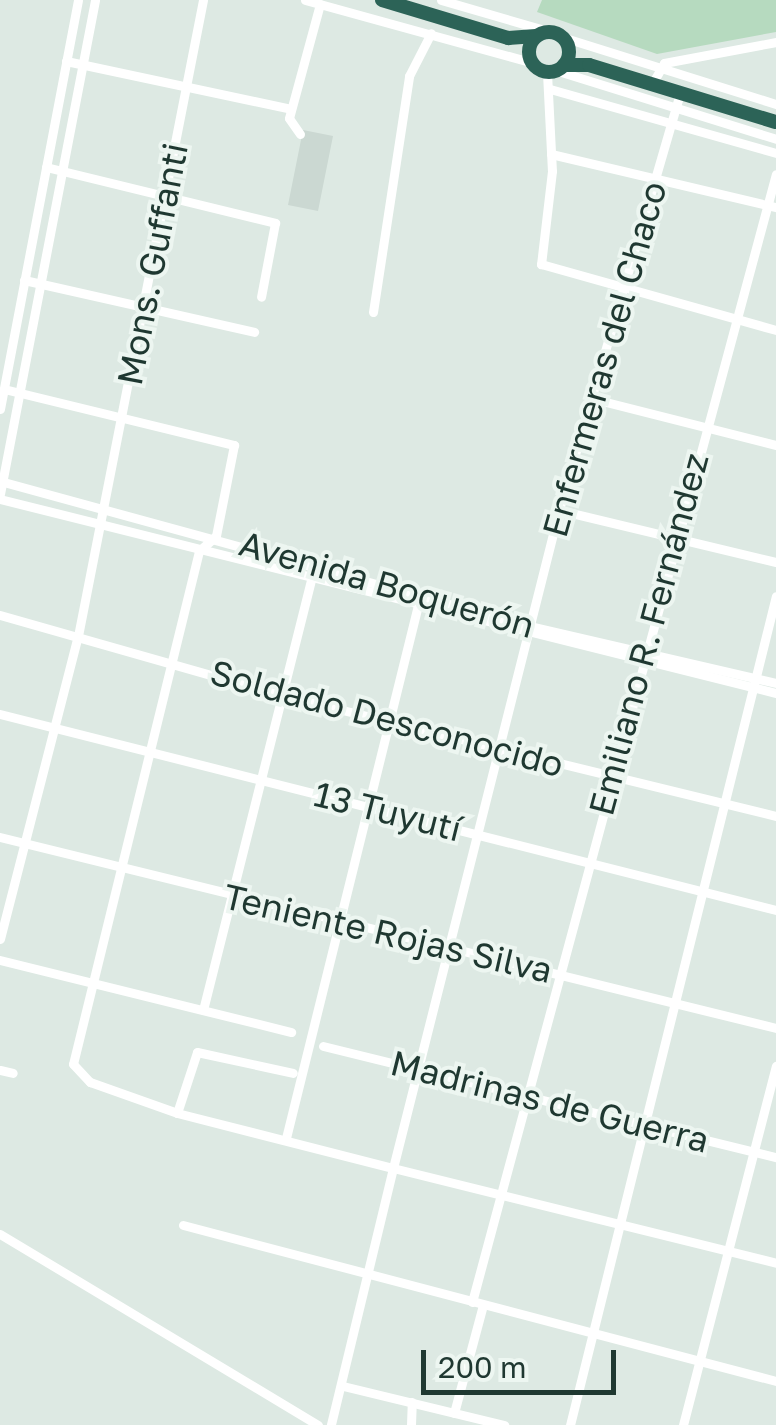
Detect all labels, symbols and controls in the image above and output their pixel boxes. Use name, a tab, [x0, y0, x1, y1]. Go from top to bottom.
street label: Mons. Guffanti	[108, 139, 196, 389]
street label: Enfermeras del Chaco	[533, 176, 675, 542]
street label: Emiliano R. Fernández	[579, 448, 717, 820]
street label: Avenida Boquerón	[235, 522, 539, 646]
street label: Soldado Desconocido	[206, 651, 568, 785]
street label: 13 Tuyutí	[310, 772, 466, 850]
street label: Teniente Rojas Silva	[220, 875, 556, 991]
street label: Madrinas de Guerra	[387, 1041, 713, 1161]
scale bar	[426, 1330, 621, 1392]
text: 200 m	[438, 1349, 527, 1385]

